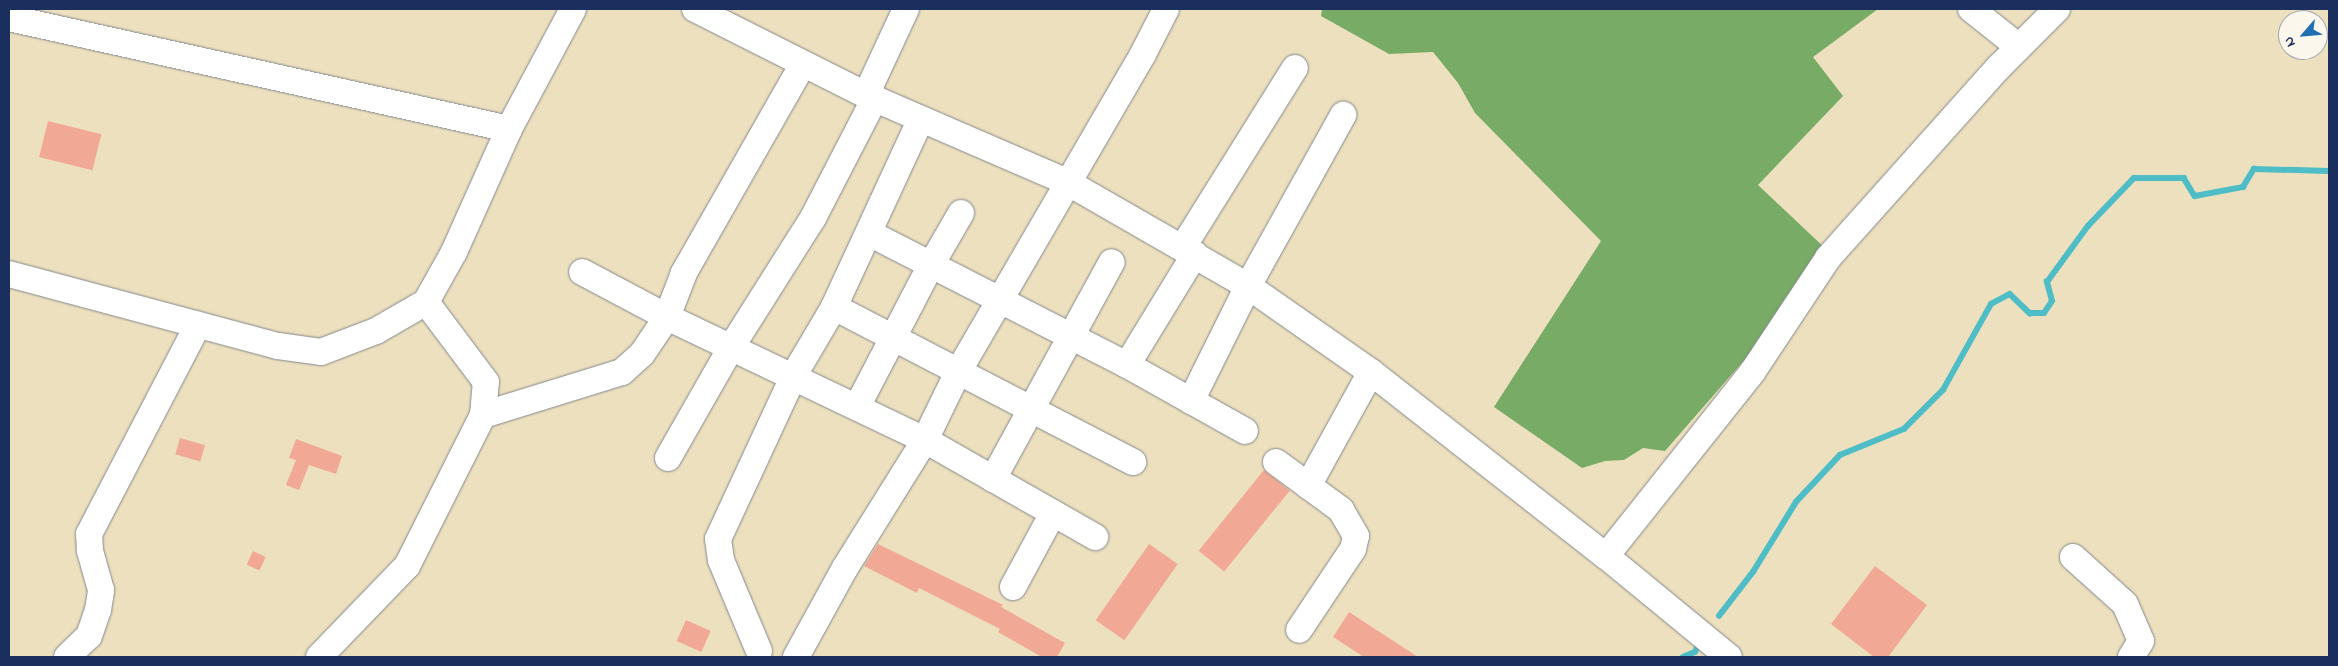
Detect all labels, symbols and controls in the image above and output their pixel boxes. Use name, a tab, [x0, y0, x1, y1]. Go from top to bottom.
north arrow	[2278, 10, 2328, 60]
text: N	[2279, 33, 2302, 51]

